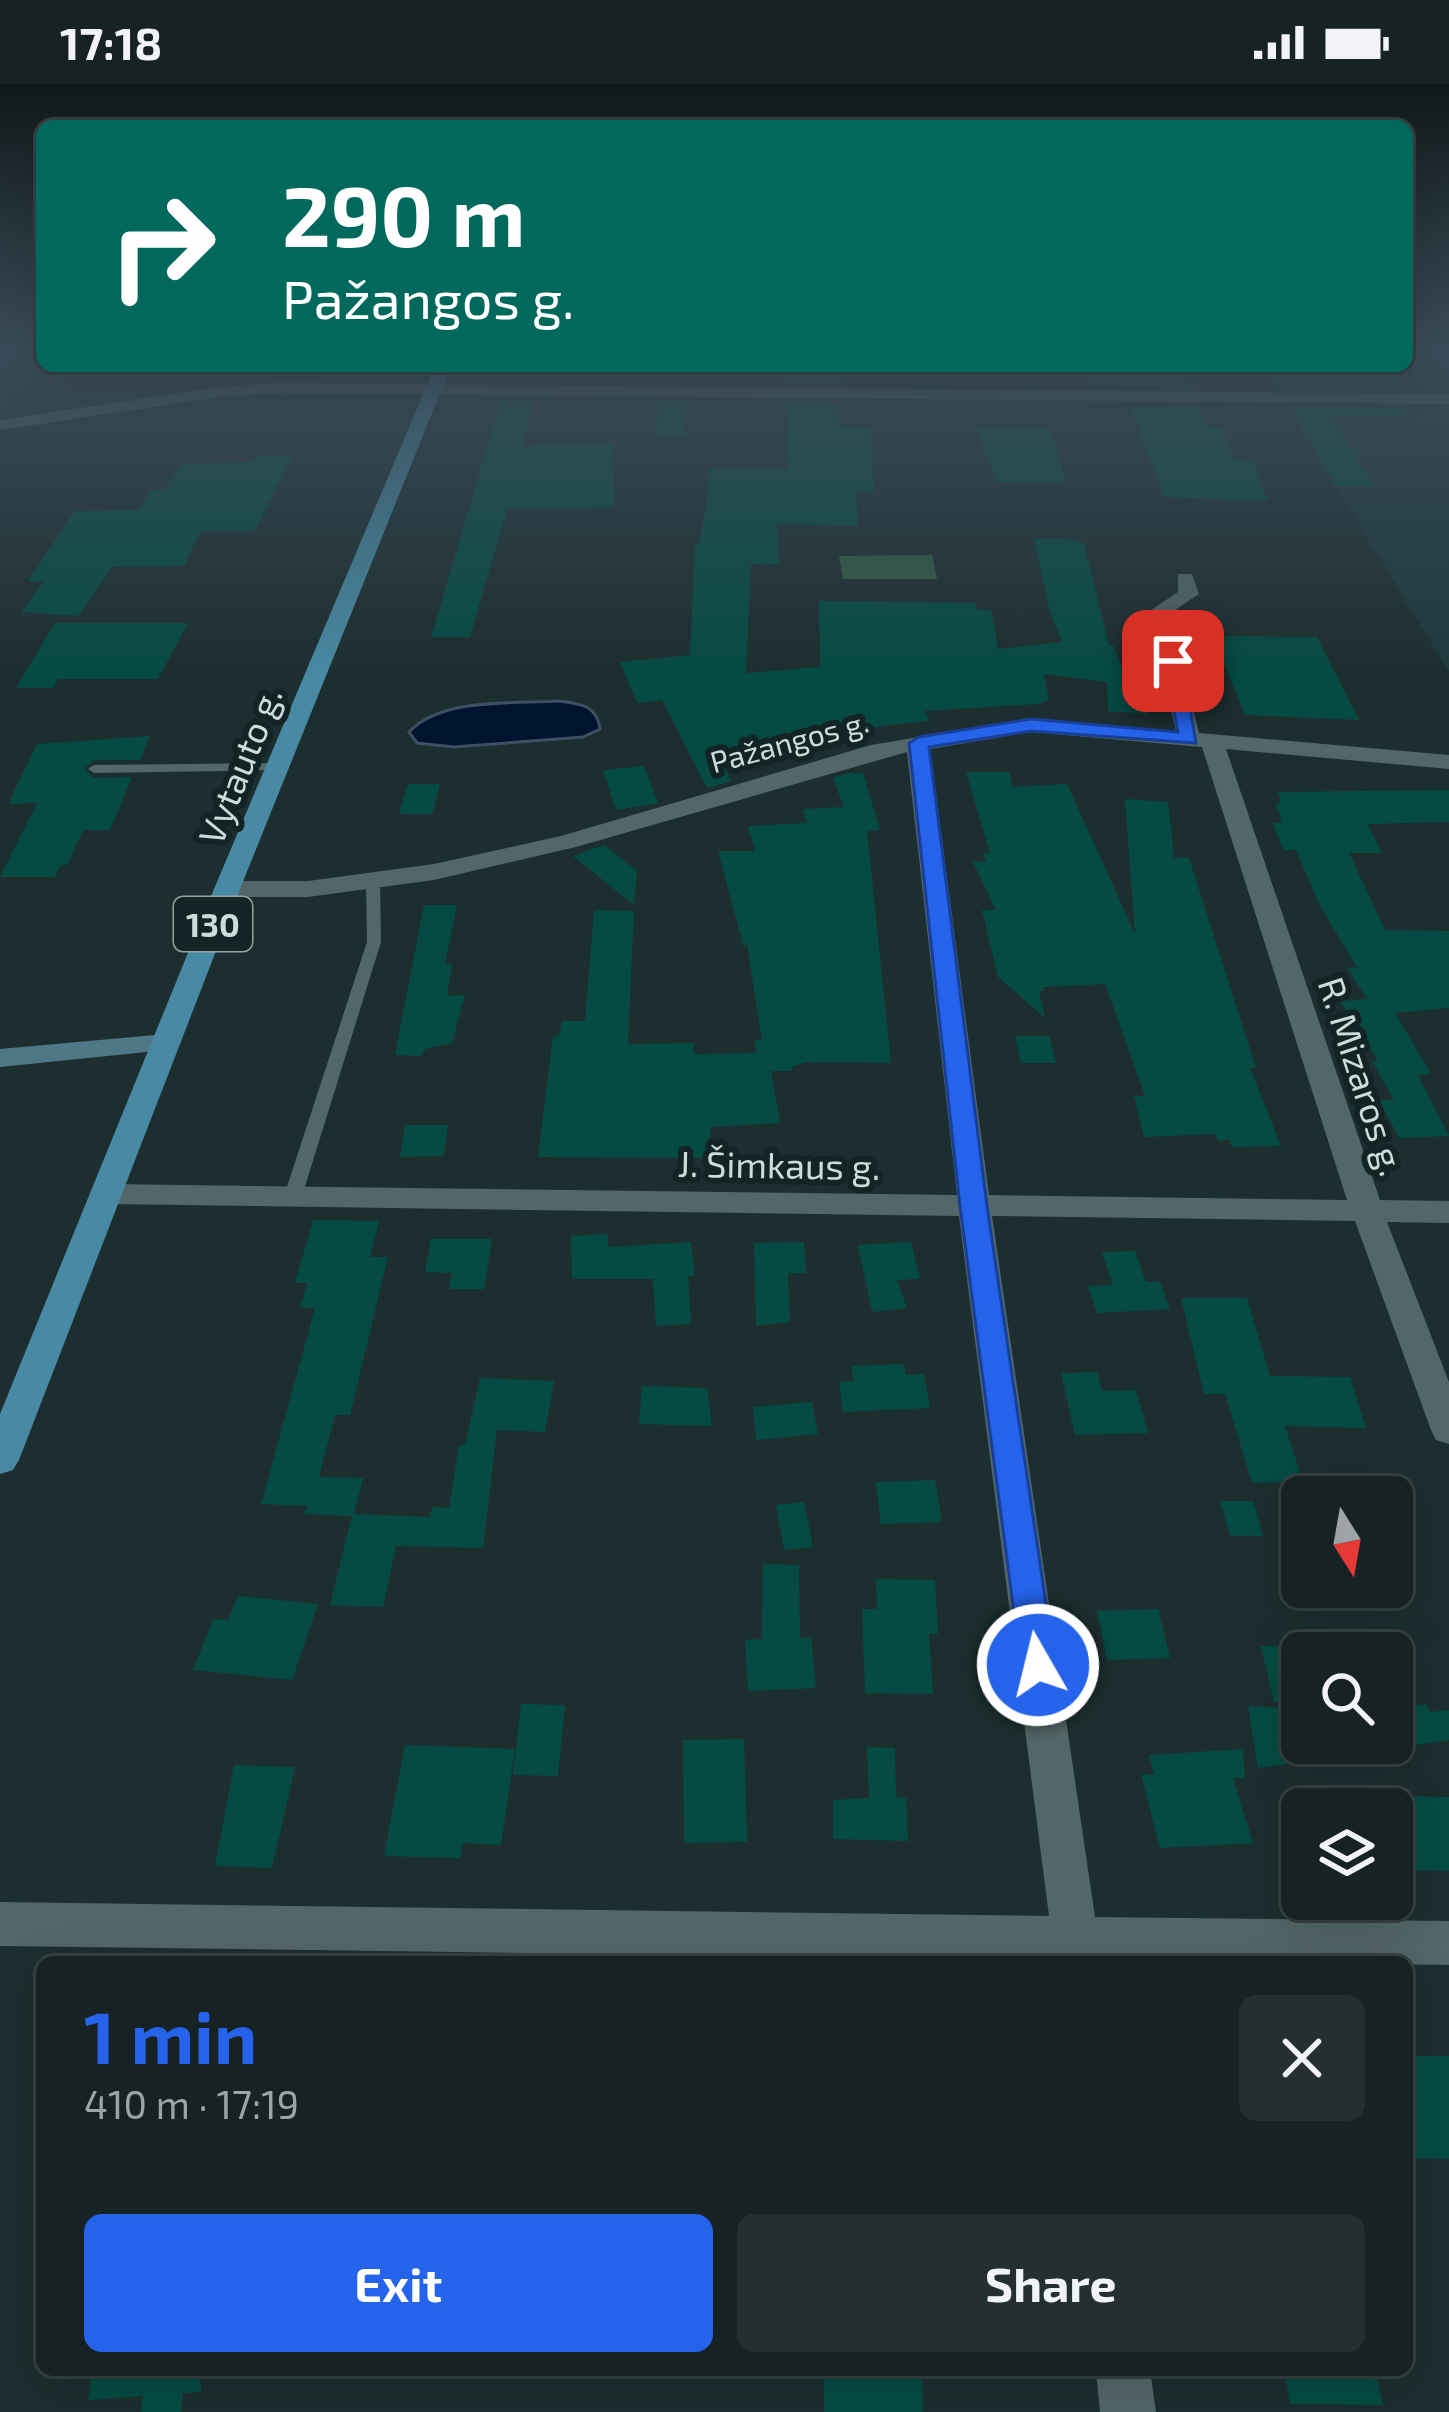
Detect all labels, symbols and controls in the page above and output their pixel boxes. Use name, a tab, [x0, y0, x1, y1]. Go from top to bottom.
text: 17:18	[60, 15, 162, 69]
text: 290 m	[282, 163, 526, 264]
icon: right	[84, 168, 240, 324]
text: Pažangos g.	[282, 265, 574, 330]
pin	[1122, 610, 1224, 712]
icon: arrive	[1140, 628, 1206, 694]
street label: Vytauto g.	[188, 680, 290, 850]
street label: Pažangos g.	[706, 703, 872, 779]
road number: 130	[174, 897, 252, 951]
street label: R. Mizaros g.	[1311, 971, 1415, 1181]
street label: J. Šimkaus g.	[677, 1141, 881, 1187]
north arrow	[1281, 1476, 1413, 1608]
map controls	[1281, 1476, 1413, 1920]
position arrow	[975, 1602, 1101, 1728]
button: search	[1281, 1632, 1413, 1764]
button: layers	[1281, 1788, 1413, 1920]
text: 1 min	[84, 1992, 257, 2078]
button: close	[1239, 1995, 1365, 2121]
text: 410 m · 17:19	[84, 2080, 299, 2127]
button: Exit	[84, 2214, 713, 2352]
button: Share	[737, 2214, 1365, 2352]

